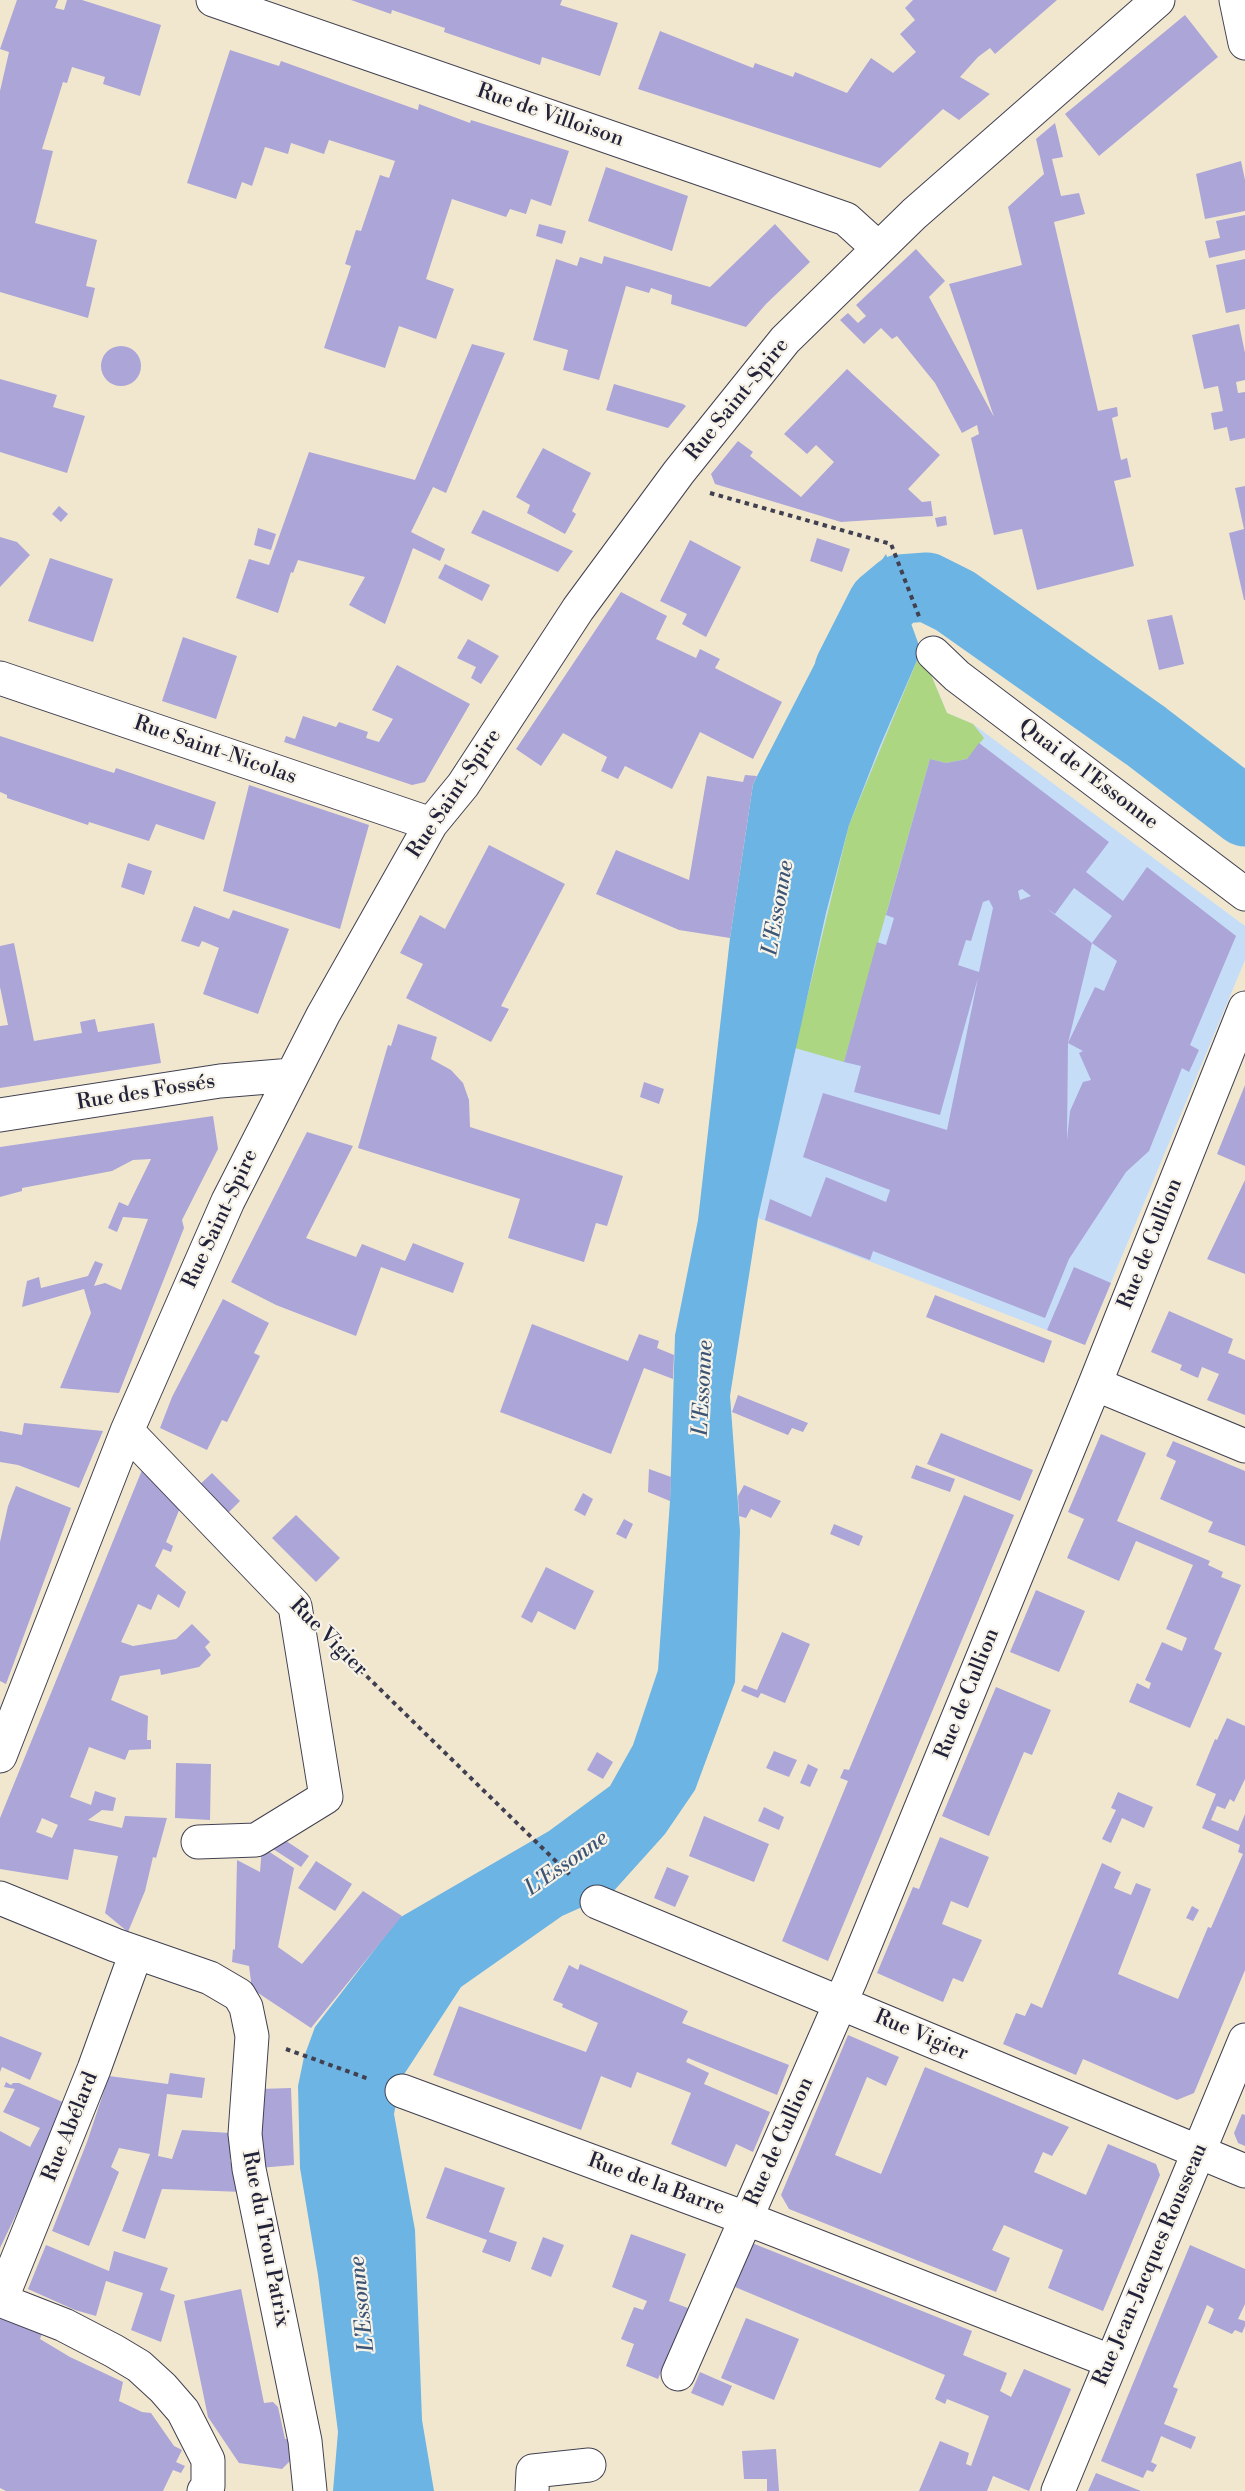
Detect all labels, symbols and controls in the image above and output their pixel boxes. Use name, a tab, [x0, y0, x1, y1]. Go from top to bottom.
street label: Rue de Villoison	[473, 79, 627, 153]
street label: Rue Saint-Spire	[681, 334, 795, 466]
street label: Rue Saint-Nicolas	[130, 711, 300, 791]
street label: Quai de l'Essonne	[1013, 714, 1163, 836]
street label: Rue Saint-Spire	[403, 725, 507, 863]
water label: L'Essonne	[758, 859, 800, 957]
street label: Rue des Fossés	[75, 1070, 217, 1116]
street label: Rue Saint-Spire	[178, 1146, 264, 1292]
street label: Rue de Cullion	[1113, 1175, 1189, 1313]
water label: L'Essonne	[688, 1340, 720, 1436]
street label: Rue Vigier	[284, 1594, 372, 1682]
street label: Rue de Cullion	[930, 1625, 1006, 1763]
water label: L'Essonne	[520, 1826, 614, 1902]
street label: Rue Vigier	[870, 2005, 972, 2067]
street label: Rue Abélard	[38, 2069, 104, 2185]
street label: Rue de Cullion	[740, 2074, 820, 2210]
street label: Rue Jean-Jacques Rousseau	[1088, 2140, 1214, 2390]
street label: Rue du Trou Patrix	[236, 2149, 294, 2329]
street label: Rue de la Barre	[584, 2149, 728, 2221]
water label: L'Essonne	[345, 2255, 381, 2353]

